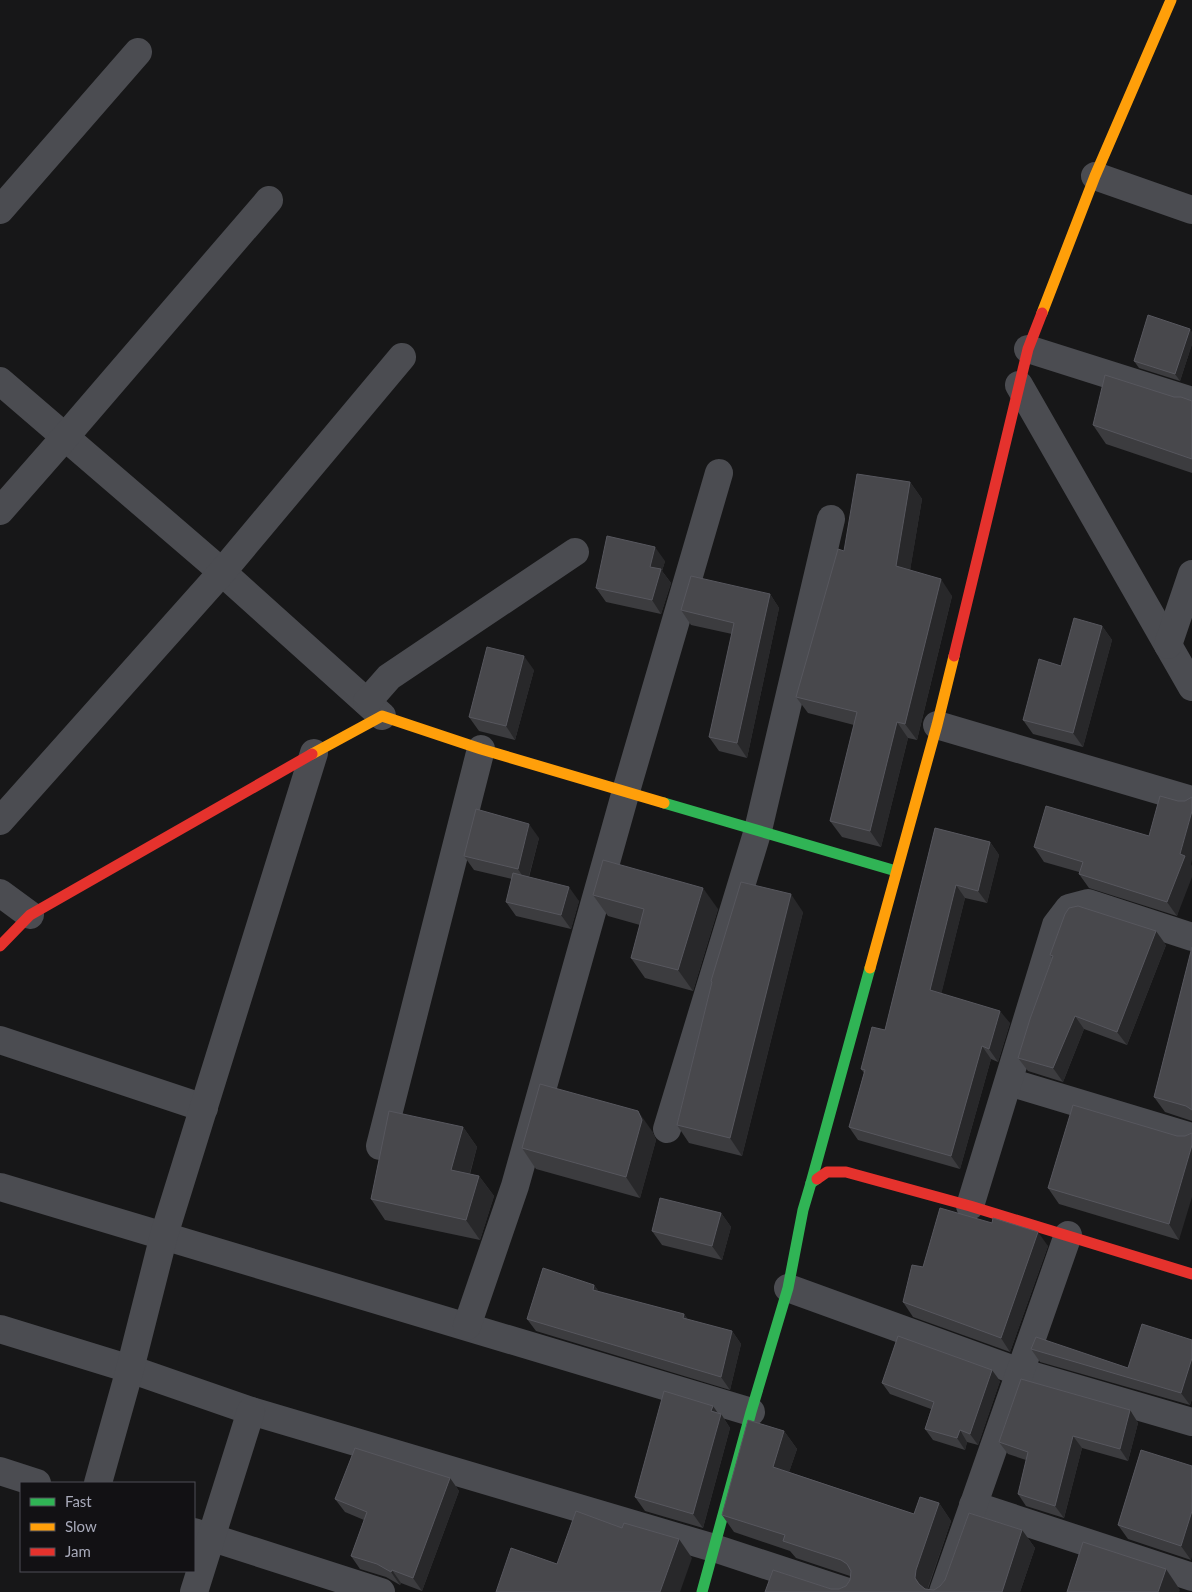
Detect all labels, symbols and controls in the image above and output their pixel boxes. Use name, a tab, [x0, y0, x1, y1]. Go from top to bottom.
legend	[20, 1482, 195, 1572]
text: Fast	[65, 1492, 92, 1510]
text: Slow	[65, 1517, 97, 1535]
text: Jam	[65, 1542, 91, 1560]

